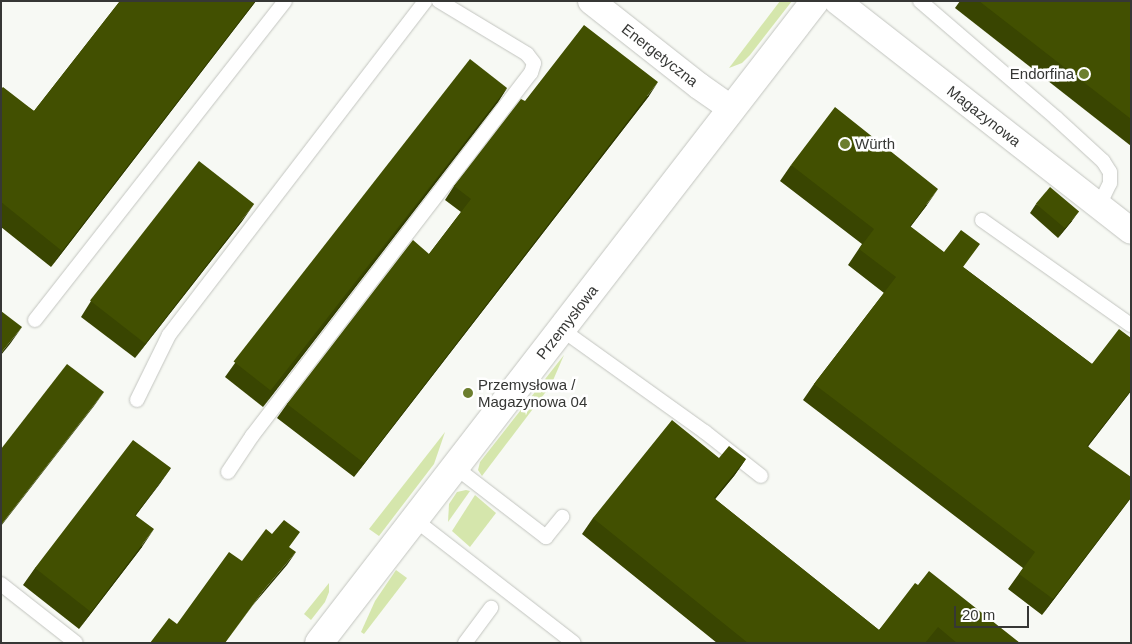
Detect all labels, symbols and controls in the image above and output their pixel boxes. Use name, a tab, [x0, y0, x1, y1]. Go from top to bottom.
street label: Energetyczna	[618, 20, 702, 90]
place label: Endorfina	[1010, 65, 1074, 83]
marker: Endorfina	[1078, 68, 1090, 80]
street label: Magazynowa	[944, 82, 1024, 150]
place label: Würth	[855, 135, 895, 153]
marker: Würth	[839, 138, 851, 150]
street label: Przemysłowa	[532, 281, 602, 363]
place label: Przemysłowa / Magazynowa 04	[478, 375, 587, 410]
marker: Przemysłowa / Magazynowa 04	[462, 387, 474, 399]
scale bar	[957, 596, 1032, 628]
text: 20 m	[962, 606, 995, 623]

